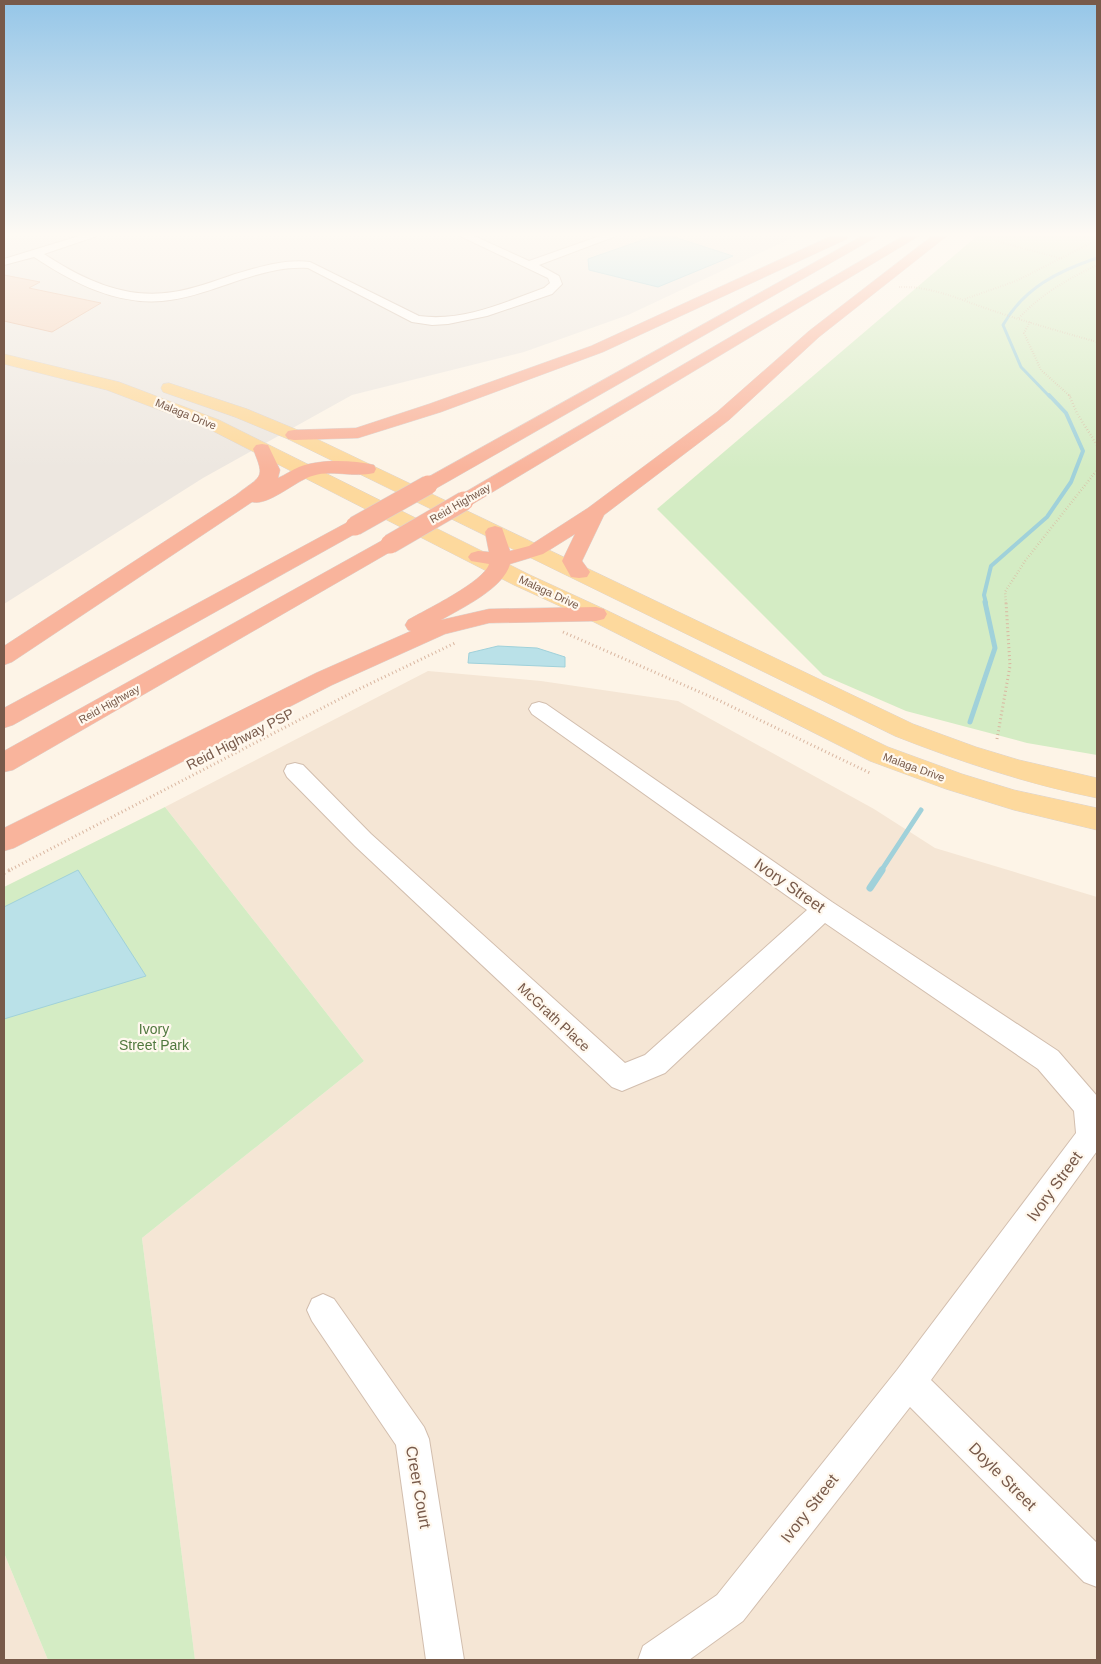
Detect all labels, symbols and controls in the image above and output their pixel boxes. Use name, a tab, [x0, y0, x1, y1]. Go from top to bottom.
street label: Malaga Drive	[154, 396, 218, 432]
street label: Reid Highway	[428, 481, 493, 525]
street label: Malaga Drive	[517, 573, 581, 611]
street label: Reid Highway	[76, 682, 142, 726]
street label: Reid Highway PSP	[184, 705, 296, 773]
street label: Malaga Drive	[881, 750, 947, 784]
street label: Ivory Street	[751, 855, 829, 916]
street label: McGrath Place	[515, 980, 593, 1055]
park label: Ivory Street Park	[119, 1021, 190, 1053]
street label: Ivory Street	[1023, 1148, 1086, 1224]
street label: Doyle Street	[966, 1439, 1040, 1514]
street label: Creer Court	[403, 1444, 434, 1530]
street label: Ivory Street	[778, 1470, 842, 1546]

